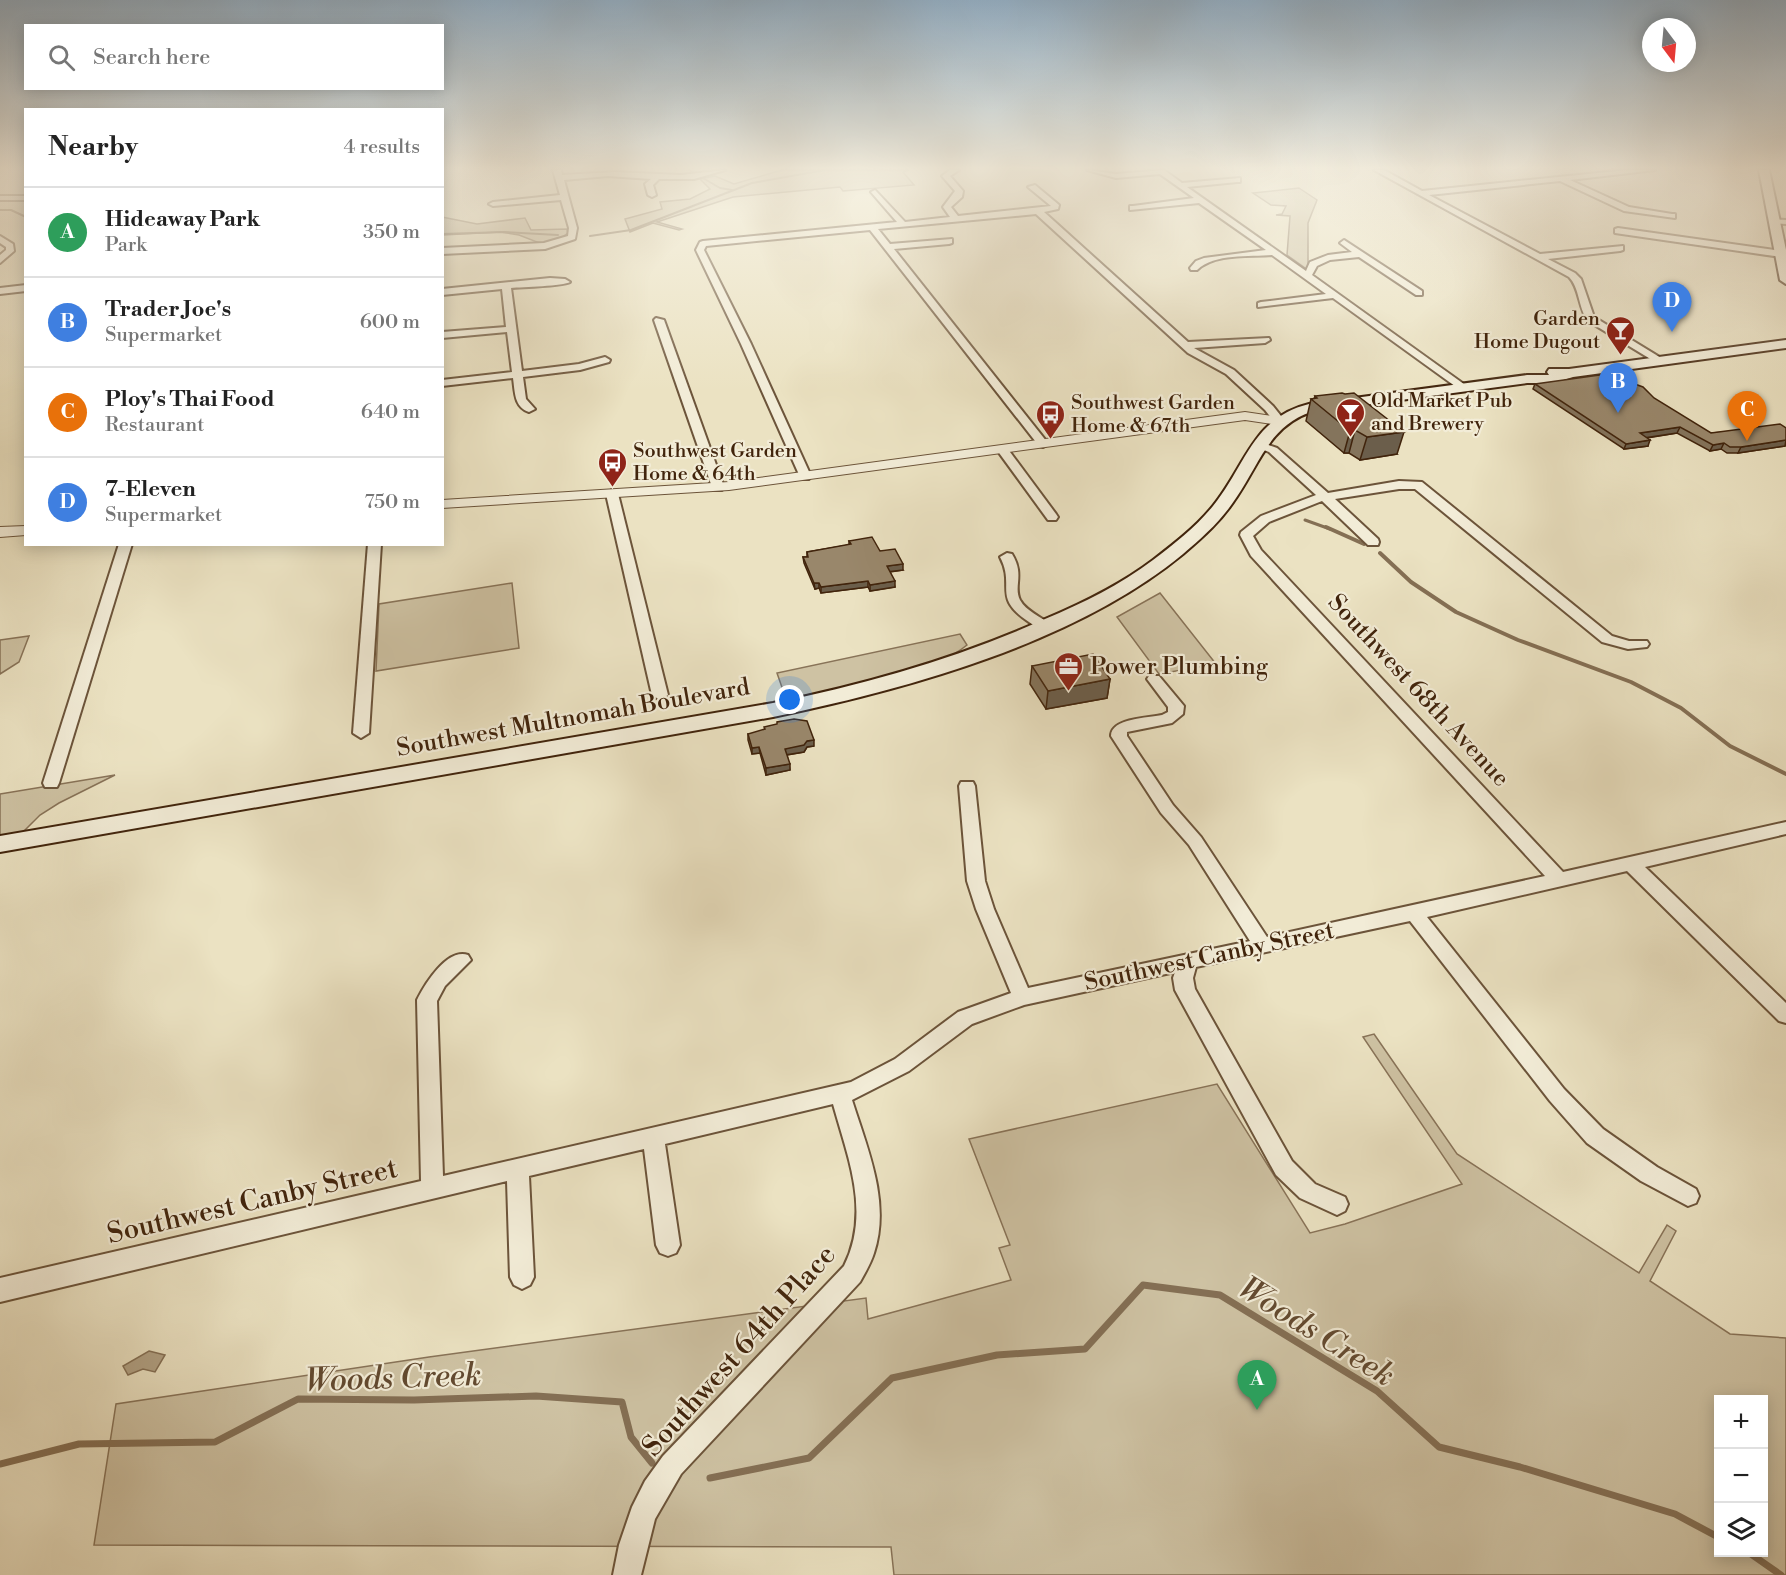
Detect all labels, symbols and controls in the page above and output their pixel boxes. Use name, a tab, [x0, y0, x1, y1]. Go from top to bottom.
north arrow	[1642, 18, 1696, 72]
search box	[24, 24, 444, 90]
icon: search	[45, 41, 78, 74]
text: Search here	[93, 44, 210, 71]
text: Nearby	[48, 131, 138, 163]
text: 4 results	[343, 135, 420, 160]
text: Hideaway Park	[105, 206, 260, 233]
text: A	[60, 220, 75, 245]
text: 350 m	[363, 220, 420, 245]
text: Park	[105, 233, 147, 258]
pin: D	[1652, 282, 1692, 332]
text: Trader Joe's	[105, 296, 231, 323]
place label: Garden Home Dugout	[1474, 307, 1600, 355]
text: B	[60, 310, 75, 335]
text: 600 m	[360, 310, 420, 335]
bar icon: Garden Home Dugout	[1605, 314, 1637, 356]
text: Supermarket	[105, 323, 222, 348]
pin: B	[1598, 364, 1638, 413]
text: Ploy's Thai Food	[105, 386, 275, 413]
place label: Old Market Pub and Brewery	[1371, 389, 1512, 437]
place label: Southwest Garden Home & 67th	[1071, 391, 1235, 439]
pin: C	[1728, 392, 1766, 441]
bar icon: Old Market Pub and Brewery	[1334, 396, 1366, 438]
bus stop icon: Southwest Garden Home & 67th	[1034, 398, 1066, 440]
text: C	[60, 400, 75, 425]
text: 640 m	[361, 400, 420, 425]
text: Restaurant	[105, 413, 204, 438]
place label: Southwest Garden Home & 64th	[633, 439, 797, 487]
bus stop icon: Southwest Garden Home & 64th	[596, 446, 628, 488]
text: 7-Eleven	[105, 476, 196, 503]
text: D	[60, 490, 75, 515]
text: 750 m	[364, 490, 420, 515]
text: Supermarket	[105, 503, 222, 528]
street label: Southwest 68th Avenue	[1321, 588, 1516, 793]
office icon: Power Plumbing	[1053, 650, 1085, 692]
place label: Power Plumbing	[1090, 652, 1269, 682]
street label: Southwest Multnomah Boulevard	[394, 672, 753, 764]
your location	[775, 685, 804, 714]
street label: Southwest Canby Street	[1082, 916, 1337, 998]
street label: Southwest Canby Street	[104, 1151, 401, 1252]
street label: Southwest 64th Place	[635, 1238, 843, 1464]
water label: Woods Creek	[1231, 1268, 1402, 1396]
water label: Woods Creek	[304, 1355, 482, 1401]
pin: A	[1238, 1360, 1276, 1410]
map controls	[1714, 1395, 1768, 1557]
button: +	[1714, 1395, 1768, 1449]
button: −	[1714, 1449, 1768, 1503]
button: layers	[1714, 1503, 1768, 1557]

